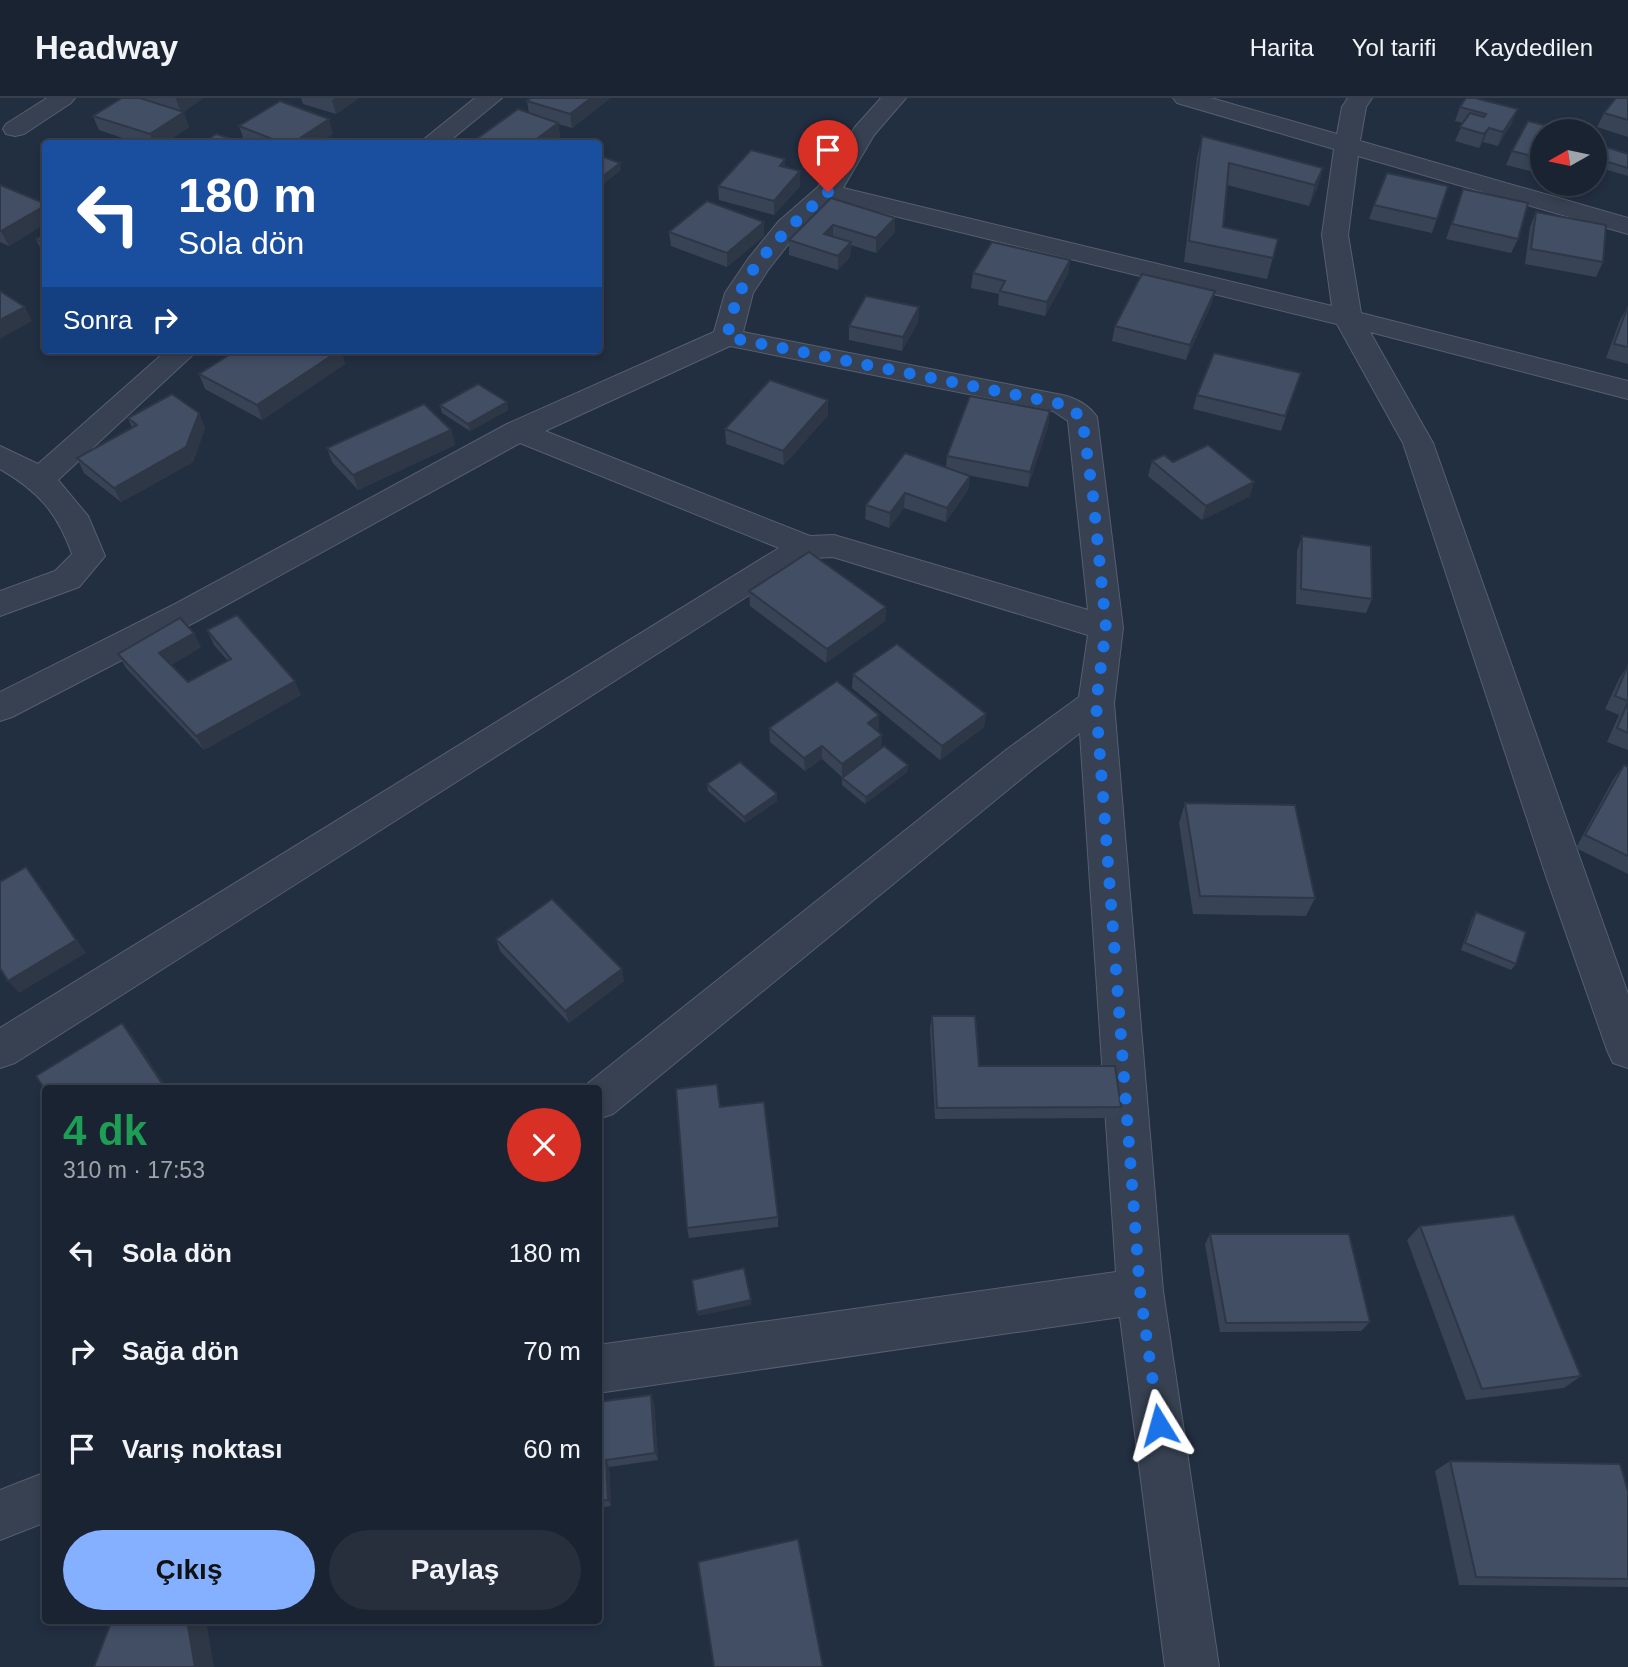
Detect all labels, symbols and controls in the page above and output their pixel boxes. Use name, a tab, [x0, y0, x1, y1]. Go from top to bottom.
text: Headway	[35, 29, 178, 66]
text: Harita	[1250, 34, 1314, 61]
text: Yol tarifi	[1352, 34, 1436, 61]
text: Kaydedilen	[1474, 34, 1593, 61]
north arrow	[1530, 119, 1606, 196]
map controls	[1530, 119, 1607, 196]
pin	[798, 120, 858, 192]
icon: arrive	[809, 131, 847, 169]
icon: left	[63, 168, 154, 259]
text: 180 m	[178, 168, 317, 222]
text: Sola dön	[178, 225, 304, 261]
icon: right	[146, 301, 184, 339]
text: Sonra	[63, 305, 132, 335]
text: 4 dk	[63, 1107, 147, 1154]
button: close	[507, 1108, 581, 1182]
text: 310 m · 17:53	[63, 1157, 205, 1183]
icon: left	[63, 1234, 101, 1272]
text: Sola dön	[122, 1238, 232, 1268]
text: 180 m	[509, 1238, 581, 1268]
icon: right	[63, 1332, 101, 1370]
text: Sağa dön	[122, 1336, 239, 1366]
text: 70 m	[523, 1336, 581, 1366]
position arrow	[1122, 1388, 1196, 1462]
icon: arrive	[63, 1430, 101, 1468]
text: Varış noktası	[122, 1434, 282, 1464]
text: 60 m	[523, 1434, 581, 1464]
button: Çıkış	[63, 1530, 315, 1610]
button: Paylaş	[329, 1530, 581, 1610]

